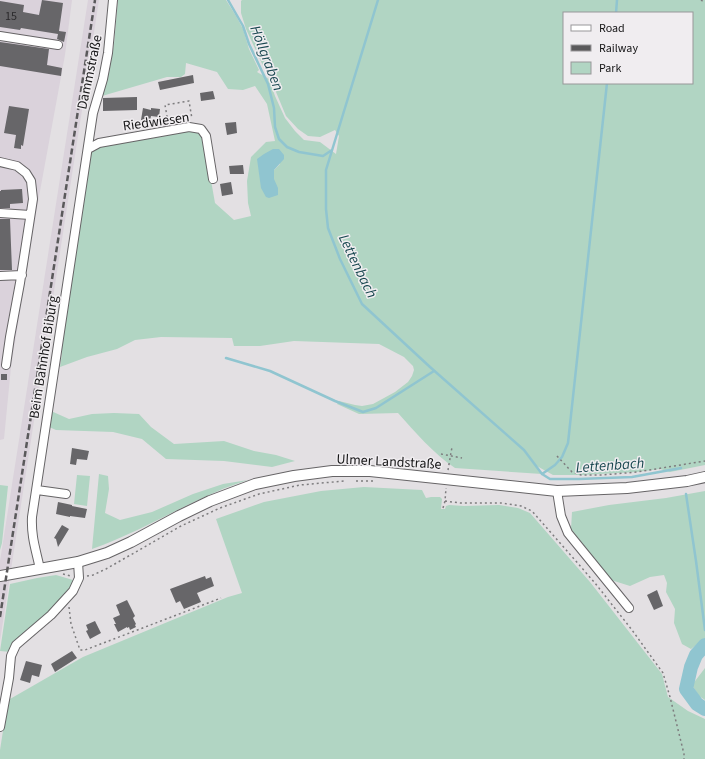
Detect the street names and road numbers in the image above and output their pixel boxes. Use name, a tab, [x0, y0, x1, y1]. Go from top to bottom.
street label: Dammstraße	[72, 33, 108, 111]
street label: Riedwiesen	[122, 107, 191, 137]
street label: Beim Bahnhof Biburg	[24, 294, 64, 420]
street label: Ulmer Landstraße	[336, 449, 442, 475]

